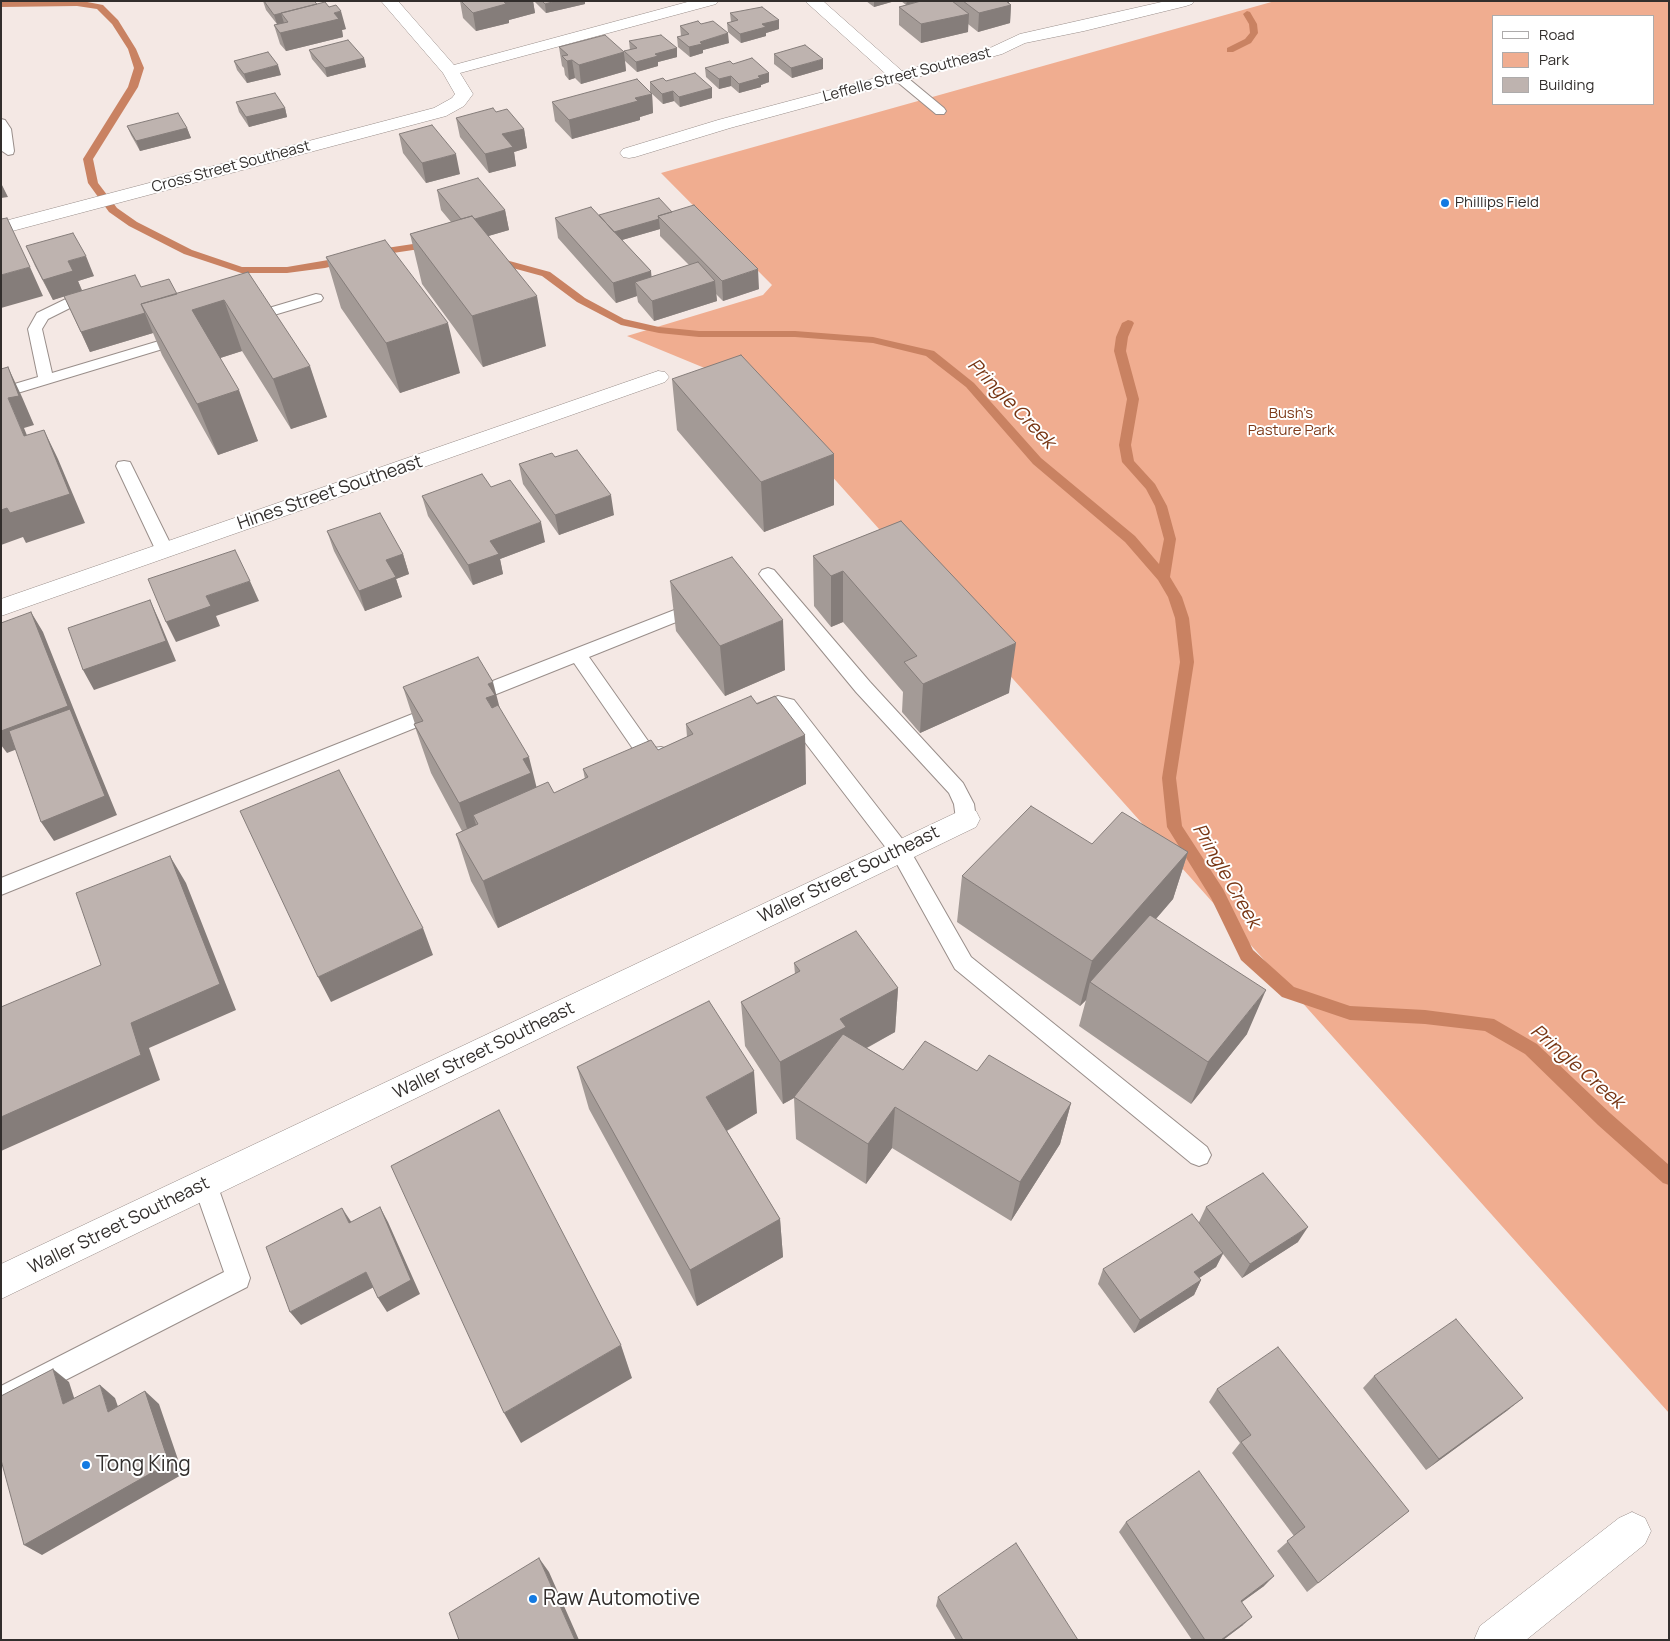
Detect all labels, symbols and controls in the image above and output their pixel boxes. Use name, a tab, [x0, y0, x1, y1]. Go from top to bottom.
legend	[1492, 15, 1655, 105]
text: Road	[1539, 24, 1575, 45]
street label: Leffelle Street Southeast	[821, 44, 993, 106]
text: Park	[1539, 49, 1569, 70]
text: Building	[1539, 74, 1594, 95]
street label: Cross Street Southeast	[150, 137, 312, 197]
place label: Phillips Field	[1455, 194, 1539, 212]
marker: Phillips Field	[1439, 197, 1451, 209]
water label: Pringle Creek	[962, 354, 1060, 454]
park label: Bush's Pasture Park	[1248, 405, 1334, 440]
street label: Hines Street Southeast	[235, 451, 425, 535]
water label: Pringle Creek	[1187, 820, 1265, 932]
street label: Waller Street Southeast	[755, 822, 943, 928]
street label: Waller Street Southeast	[390, 998, 578, 1104]
water label: Pringle Creek	[1526, 1020, 1628, 1114]
street label: Waller Street Southeast	[25, 1173, 213, 1279]
place label: Tong King	[96, 1452, 191, 1478]
marker: Tong King	[80, 1459, 92, 1471]
place label: Raw Automotive	[543, 1586, 700, 1612]
marker: Raw Automotive	[527, 1593, 539, 1605]

